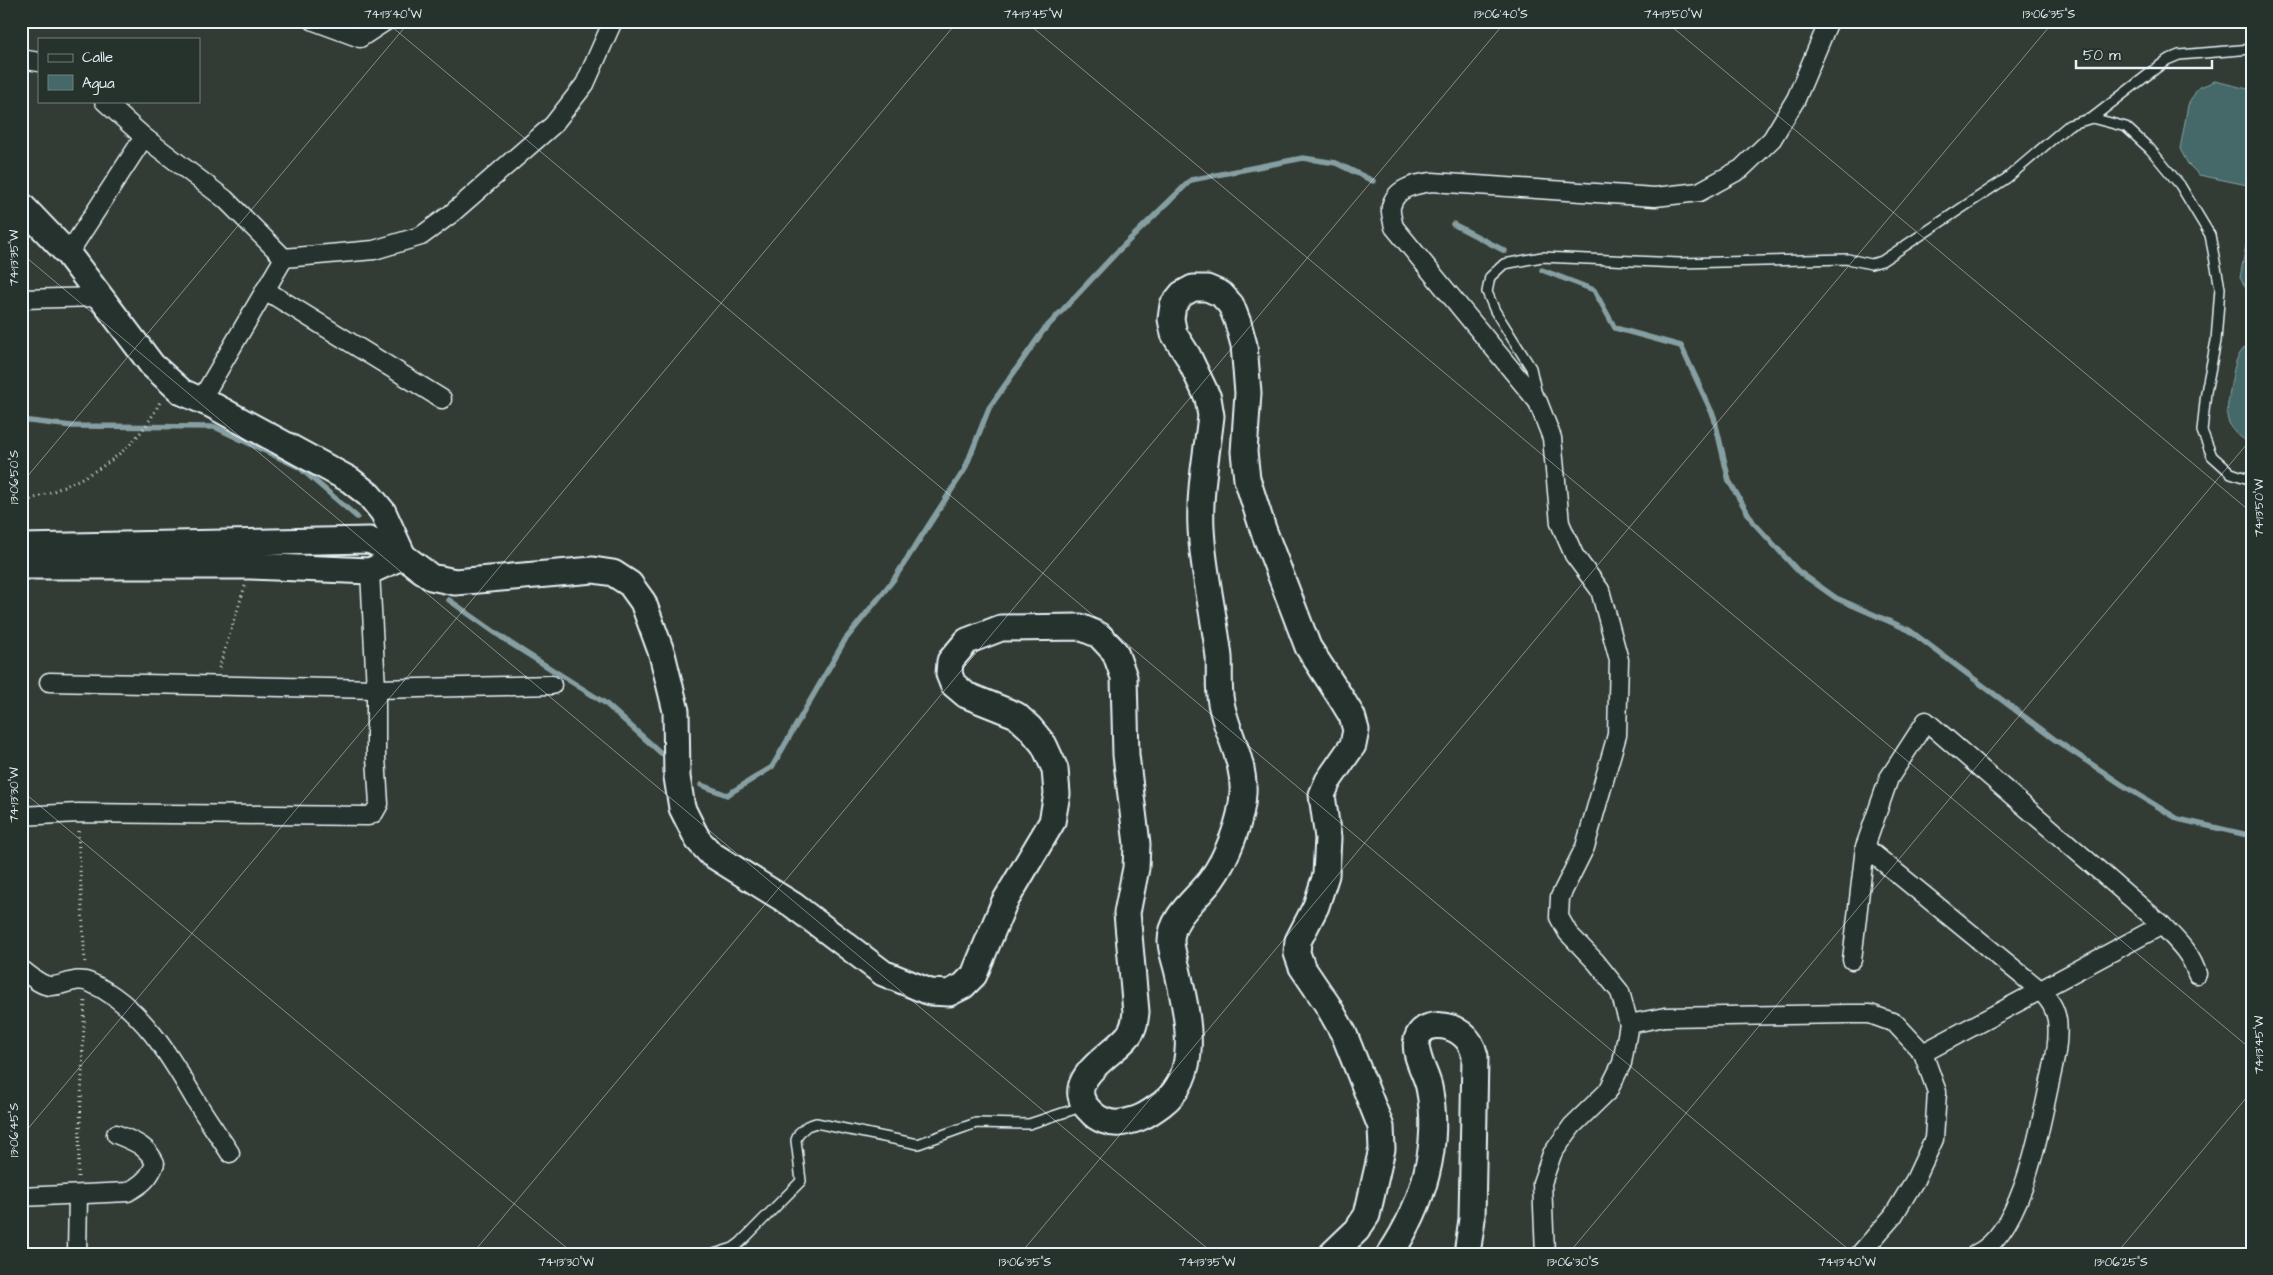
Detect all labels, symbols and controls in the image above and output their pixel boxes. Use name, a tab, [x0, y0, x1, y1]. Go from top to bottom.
text: 74°13'40"W	[364, 6, 423, 23]
text: 74°13'45"W	[1004, 6, 1063, 23]
text: 13°06'40"S	[1474, 6, 1528, 23]
text: 74°13'50"W	[1644, 6, 1703, 23]
text: 13°06'35"S	[2023, 6, 2076, 23]
legend	[38, 38, 200, 102]
scale bar	[2076, 38, 2212, 70]
text: 50 m	[2083, 45, 2121, 66]
text: Calle	[82, 47, 113, 68]
text: Agua	[82, 73, 115, 95]
text: 74°13'35"W	[6, 229, 23, 286]
text: 13°06'50"S	[6, 450, 23, 504]
text: 74°13'50"W	[2251, 478, 2268, 537]
text: 74°13'30"W	[6, 767, 23, 823]
text: 74°13'45"W	[2251, 1015, 2268, 1074]
text: 13°06'45"S	[6, 1102, 23, 1157]
text: 74°13'30"W	[538, 1254, 594, 1271]
text: 13°06'35"S	[999, 1254, 1052, 1271]
text: 74°13'35"W	[1179, 1254, 1236, 1271]
text: 13°06'30"S	[1547, 1254, 1599, 1271]
text: 74°13'40"W	[1818, 1254, 1877, 1271]
text: 13°06'25"S	[2094, 1254, 2148, 1271]

